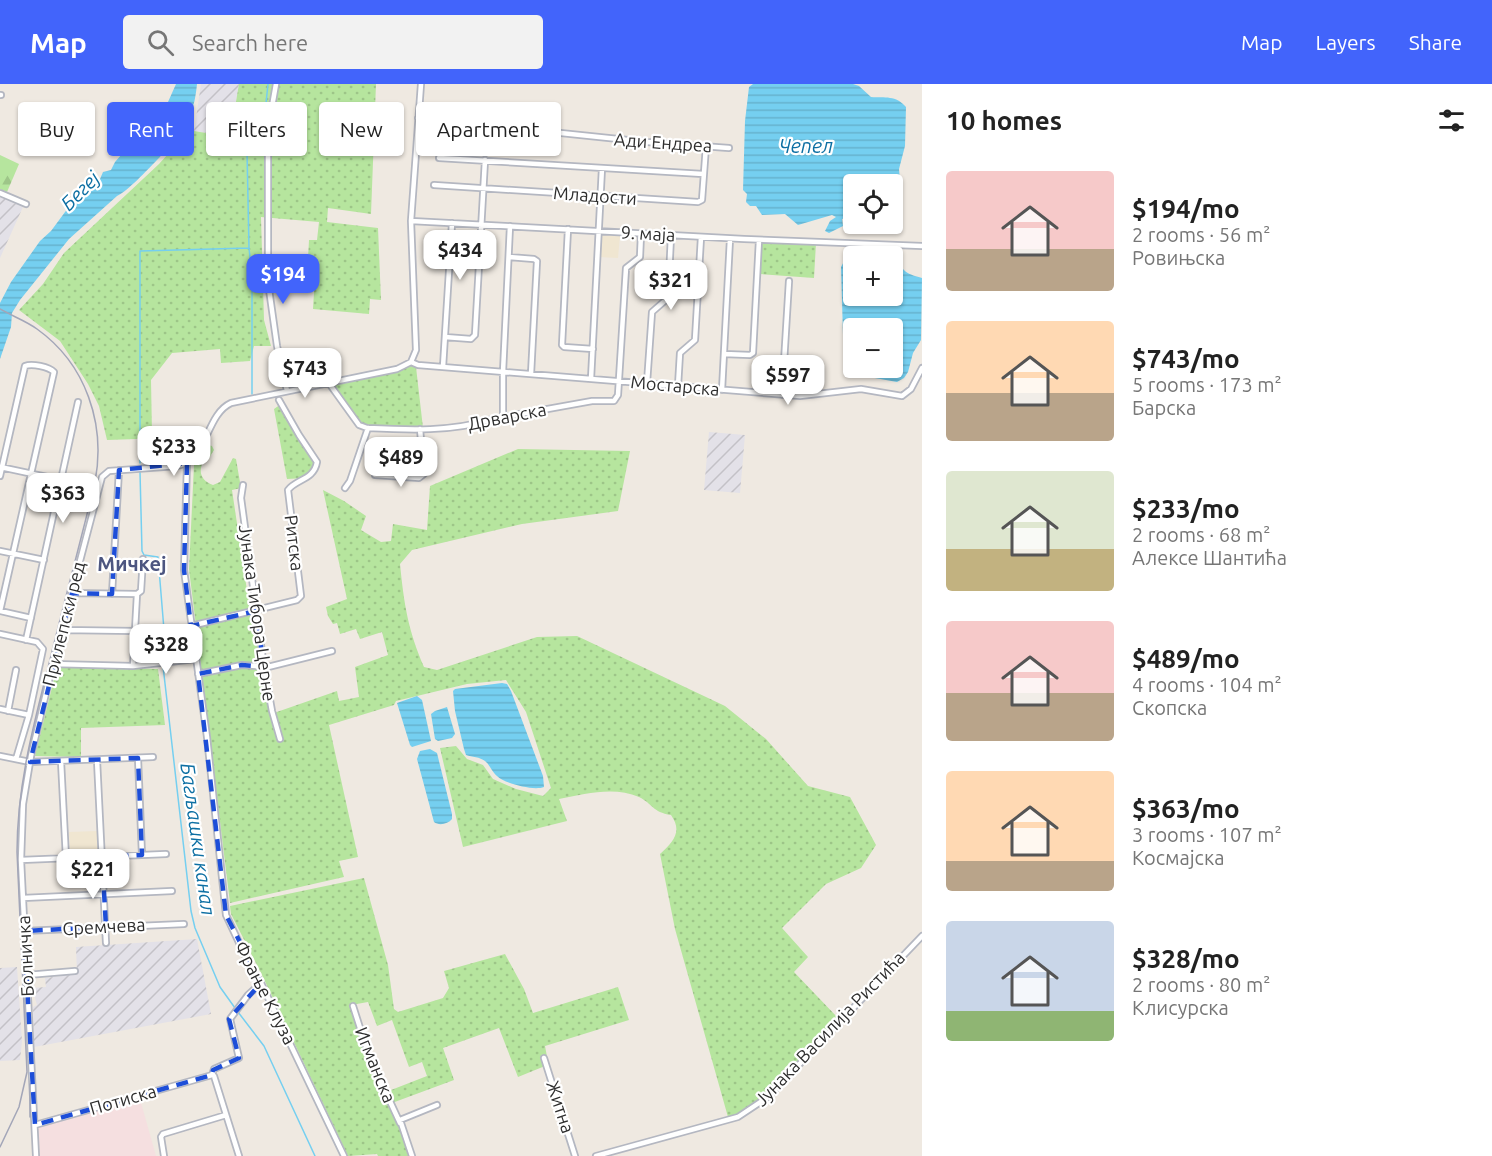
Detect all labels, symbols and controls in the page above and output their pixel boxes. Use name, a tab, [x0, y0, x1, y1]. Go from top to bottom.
search box	[123, 15, 543, 69]
icon: search	[144, 26, 177, 59]
text: Map	[30, 27, 87, 58]
text: Search here	[192, 30, 308, 55]
text: Map	[1241, 30, 1282, 54]
text: Layers	[1315, 30, 1376, 54]
text: Share	[1409, 30, 1462, 54]
chip: Buy	[18, 102, 95, 156]
chip: Rent	[107, 102, 194, 156]
chip: Filters	[206, 102, 307, 156]
chip: New	[319, 102, 404, 156]
chip: Apartment	[416, 102, 561, 156]
icon: filters	[1435, 104, 1468, 137]
text: 10 homes	[946, 106, 1062, 135]
street label: Ади Ендреа	[613, 129, 713, 155]
water label: Чепел	[779, 134, 833, 157]
water label: Бегеј	[55, 166, 105, 215]
map controls	[843, 174, 903, 378]
button: locate	[843, 174, 903, 234]
street label: Младости	[553, 182, 638, 208]
text: $194/mo	[1132, 194, 1240, 223]
icon: home	[994, 195, 1066, 267]
street label: 9. маја	[620, 222, 676, 244]
text: 2 rooms · 56 m²	[1132, 223, 1270, 246]
pin: $434	[424, 230, 496, 281]
text: $434	[437, 238, 483, 261]
button: +	[843, 246, 903, 306]
text: Ровињска	[1132, 246, 1225, 269]
pin: $194	[247, 254, 319, 305]
pin: $321	[635, 260, 707, 311]
text: $194	[260, 262, 306, 285]
text: $321	[648, 268, 694, 291]
button: −	[843, 318, 903, 378]
text: $743/mo	[1132, 344, 1240, 373]
icon: home	[994, 345, 1066, 417]
pin: $743	[269, 348, 341, 399]
pin: $597	[752, 355, 824, 406]
text: $743	[282, 356, 328, 379]
text: $597	[765, 363, 811, 386]
street label: Мостарска	[630, 371, 721, 399]
text: 5 rooms · 173 m²	[1132, 373, 1282, 396]
text: Барска	[1132, 396, 1196, 419]
street label: Дрварска	[466, 399, 548, 433]
pin: $233	[138, 426, 210, 477]
text: $233	[151, 434, 197, 457]
pin: $489	[365, 437, 437, 488]
text: $489	[378, 445, 424, 468]
pin: $363	[27, 473, 99, 524]
text: $363	[40, 481, 86, 504]
text: $233/mo	[1132, 494, 1240, 523]
icon: home	[994, 495, 1066, 567]
street label: Ритска	[282, 514, 308, 572]
street label: Јунака Тибора Церне	[236, 523, 280, 702]
text: 2 rooms · 68 m²	[1132, 523, 1270, 546]
text: Алексе Шантића	[1132, 546, 1287, 569]
district label: Мичкеј	[97, 552, 167, 575]
street label: Прилепски ред	[38, 559, 88, 688]
pin: $328	[130, 624, 202, 675]
text: $328	[143, 632, 189, 655]
text: $489/mo	[1132, 644, 1240, 673]
icon: home	[994, 645, 1066, 717]
text: 4 rooms · 104 m²	[1132, 673, 1282, 696]
text: Скопска	[1132, 696, 1207, 719]
water label: Багљашки канал	[176, 761, 221, 917]
text: $363/mo	[1132, 794, 1240, 823]
icon: home	[994, 795, 1066, 867]
text: 3 rooms · 107 m²	[1132, 823, 1282, 846]
text: Космајска	[1132, 846, 1224, 869]
pin: $221	[57, 849, 129, 900]
text: $221	[70, 857, 116, 880]
street label: Сремчева	[62, 914, 146, 938]
street label: Болничка	[13, 915, 37, 997]
street label: Фрање Клуза	[231, 938, 300, 1047]
text: $328/mo	[1132, 944, 1240, 973]
icon: home	[994, 945, 1066, 1017]
street label: Јунака Василија Ристића	[750, 947, 908, 1110]
text: 2 rooms · 80 m²	[1132, 973, 1270, 996]
text: Клисурска	[1132, 996, 1229, 1019]
street label: Игманска	[352, 1024, 400, 1105]
street label: Житна	[543, 1078, 579, 1135]
street label: Потиска	[87, 1080, 158, 1118]

